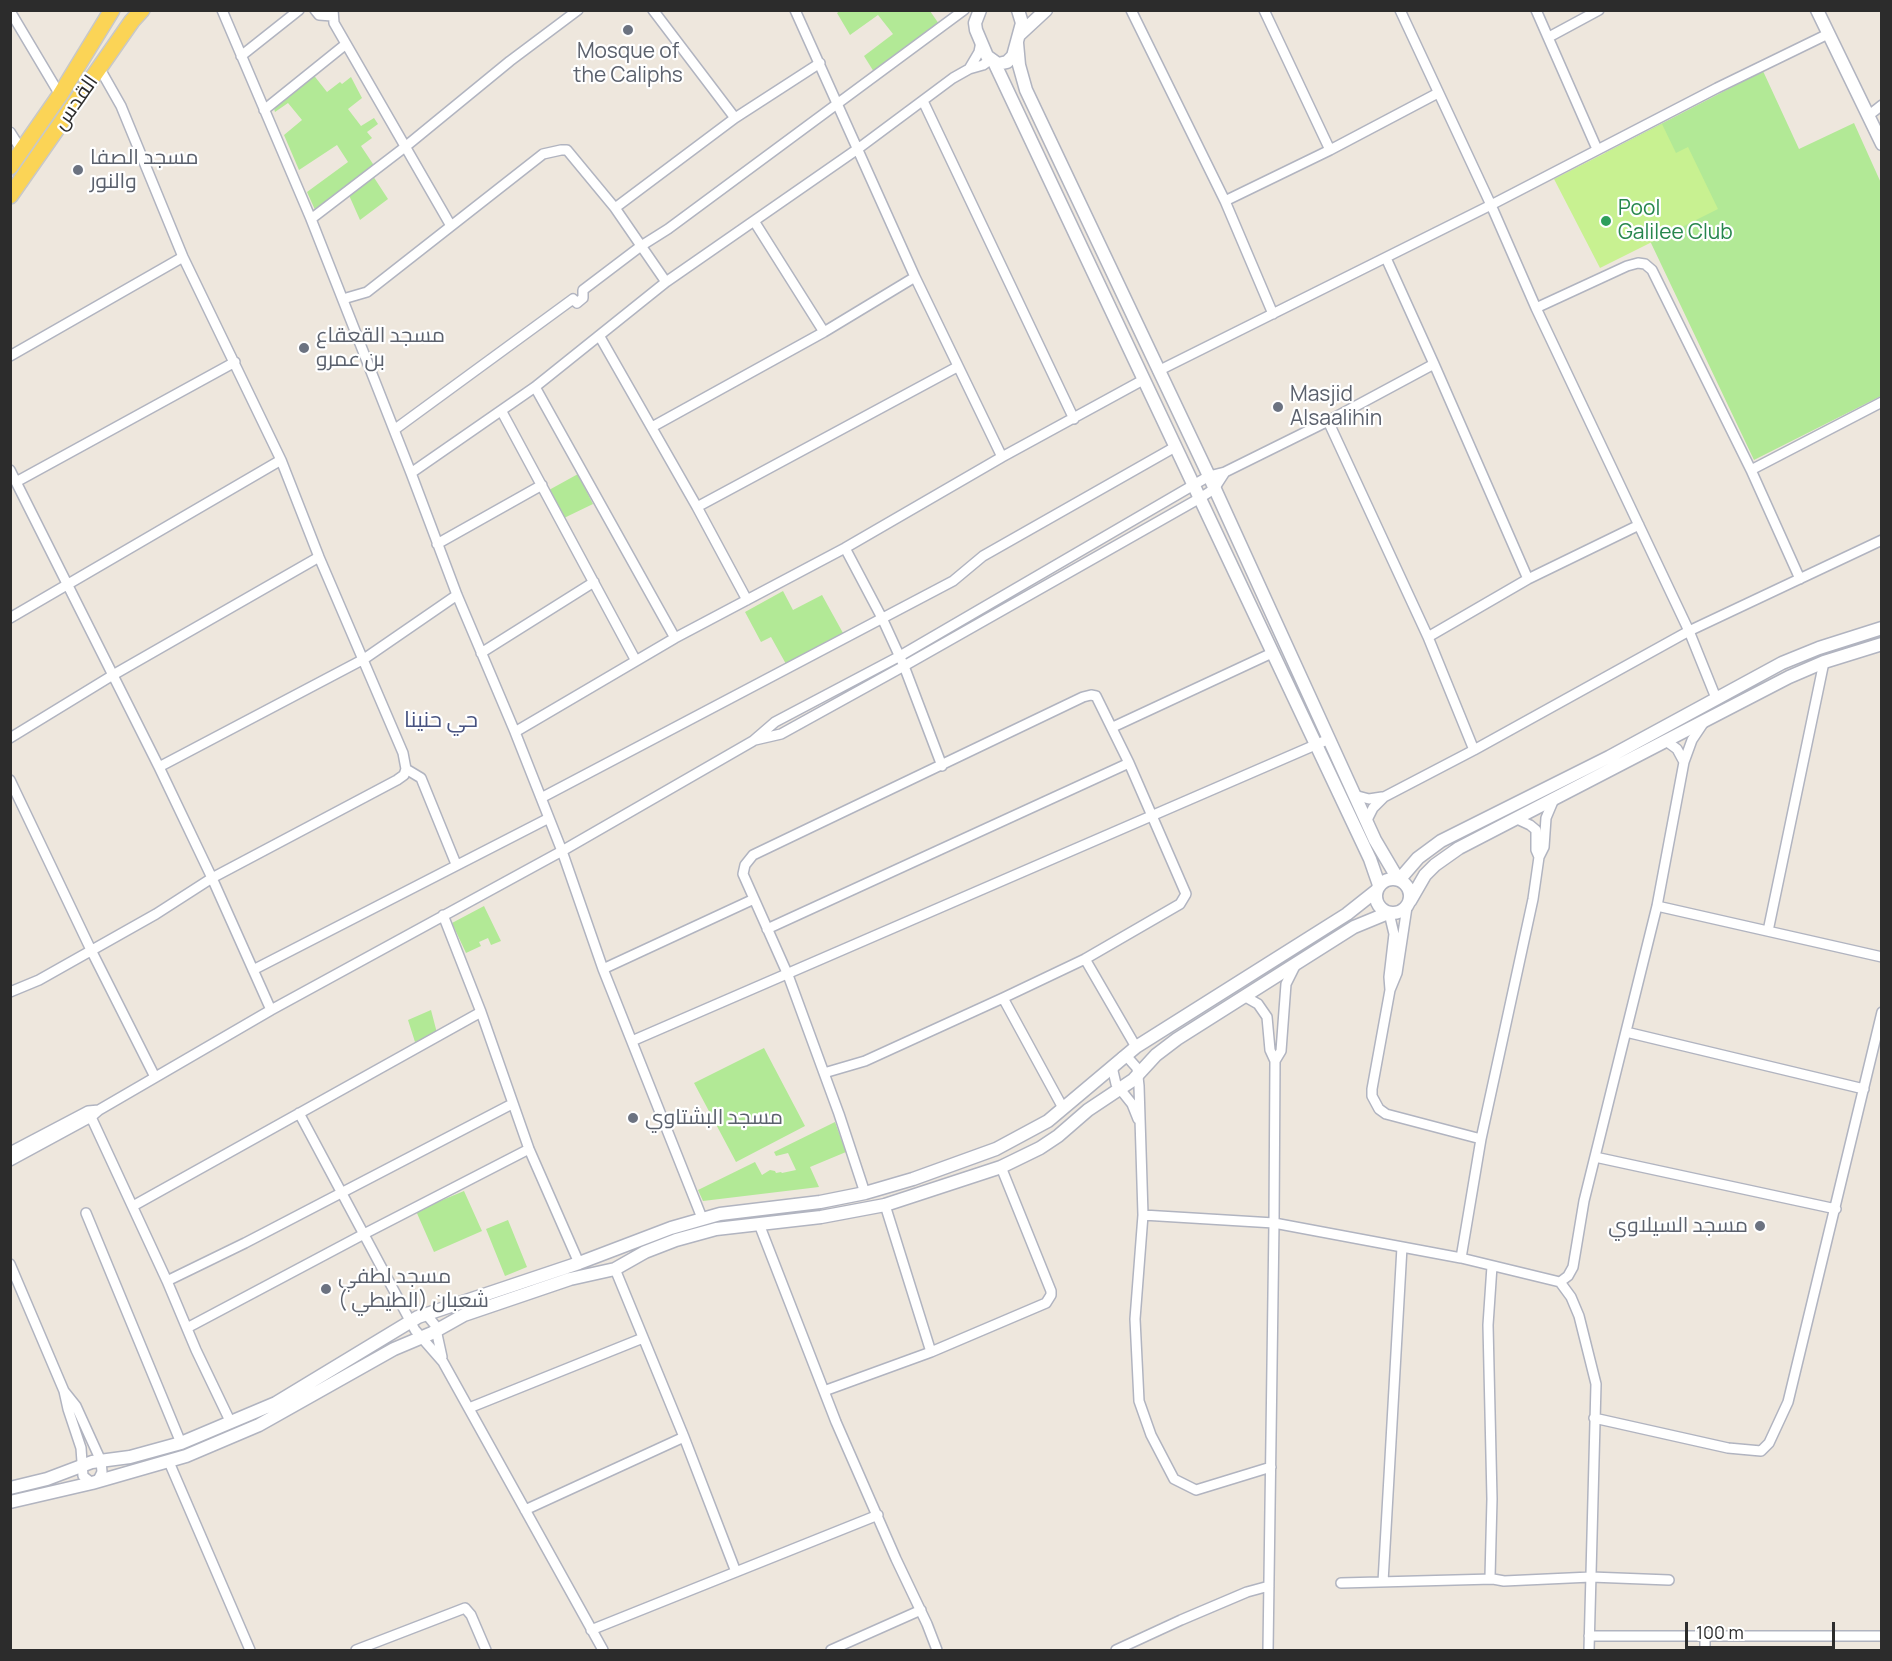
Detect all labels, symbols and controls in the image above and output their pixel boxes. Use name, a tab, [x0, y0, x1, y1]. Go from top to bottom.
marker: Mosque of the Caliphs	[621, 23, 635, 37]
place label: Mosque of the Caliphs	[573, 39, 683, 89]
street label: القدس	[48, 71, 104, 135]
place label: مسجد الصفا والنور	[90, 145, 199, 195]
marker: مسجد الصفا والنور	[71, 163, 85, 177]
place label: Pool Galilee Club	[1618, 196, 1733, 246]
marker: Pool Galilee Club	[1599, 214, 1613, 228]
place label: مسجد القعقاع بن عمرو	[316, 323, 445, 373]
marker: مسجد القعقاع بن عمرو	[297, 341, 311, 355]
place label: Masjid Alsaalihin	[1290, 382, 1382, 432]
marker: Masjid Alsaalihin	[1271, 400, 1285, 414]
district label: حي حنينا	[404, 708, 478, 734]
place label: مسجد البشتاوي	[645, 1105, 783, 1131]
marker: مسجد البشتاوي	[626, 1111, 640, 1125]
place label: مسجد السيلاوي	[1608, 1213, 1748, 1239]
marker: مسجد السيلاوي	[1753, 1219, 1767, 1233]
place label: مسجد لطفي شعبان (الطيطي )	[338, 1264, 489, 1314]
marker: مسجد لطفي شعبان (الطيطي )	[319, 1282, 333, 1296]
scale bar	[1688, 1610, 1838, 1648]
text: 100 m	[1696, 1620, 1744, 1644]

